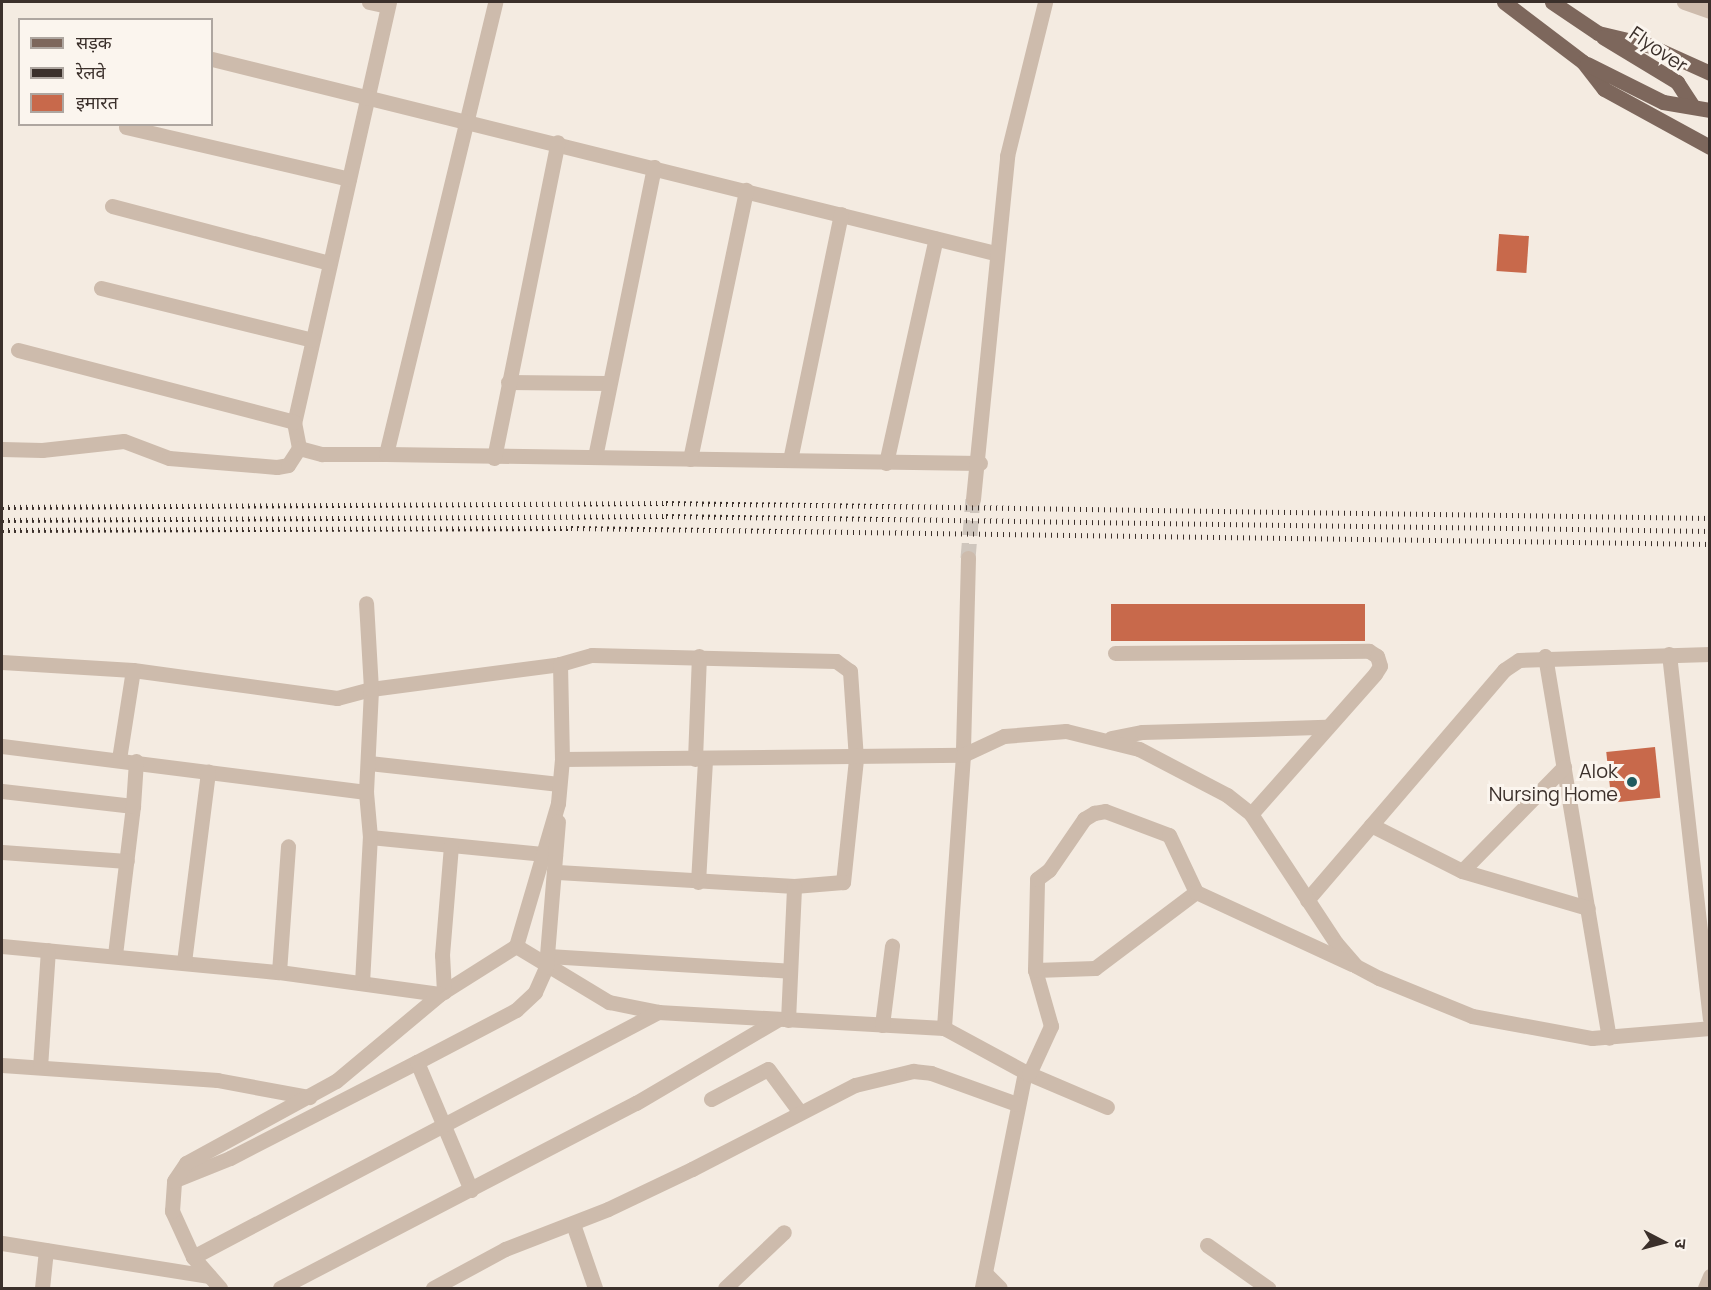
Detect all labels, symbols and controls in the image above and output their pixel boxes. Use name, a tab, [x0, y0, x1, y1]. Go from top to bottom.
legend	[18, 18, 213, 126]
street label: Flyover	[1625, 21, 1693, 77]
text: सड़क	[76, 30, 112, 54]
text: रेलवे	[76, 60, 106, 84]
text: इमारत	[76, 90, 118, 114]
place label: Alok Nursing Home	[1489, 759, 1618, 806]
marker: Alok Nursing Home	[1623, 773, 1641, 791]
north arrow	[1633, 1212, 1693, 1272]
text: उ	[1669, 1238, 1692, 1250]

